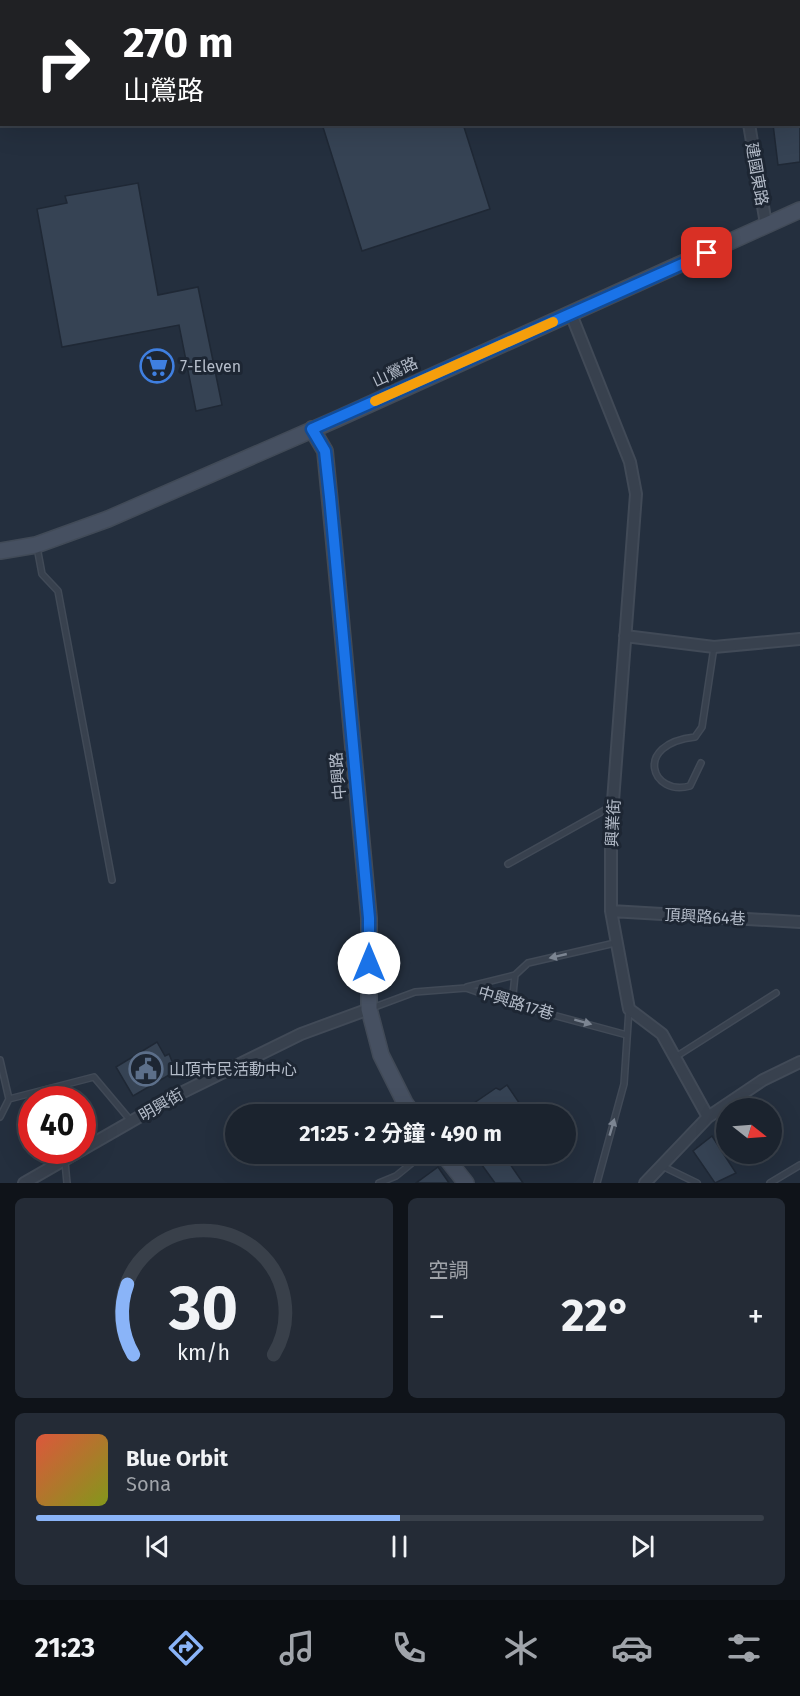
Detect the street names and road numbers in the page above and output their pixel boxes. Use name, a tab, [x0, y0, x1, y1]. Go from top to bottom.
street label: 建國東路	[742, 141, 772, 207]
street label: 山鶯路	[369, 353, 421, 391]
street label: 中興路	[326, 751, 350, 801]
street label: 興業街	[602, 799, 624, 847]
street label: 頂興路64巷	[664, 905, 746, 929]
street label: 中興路17巷	[476, 983, 556, 1023]
street label: 明興街	[135, 1085, 187, 1125]

